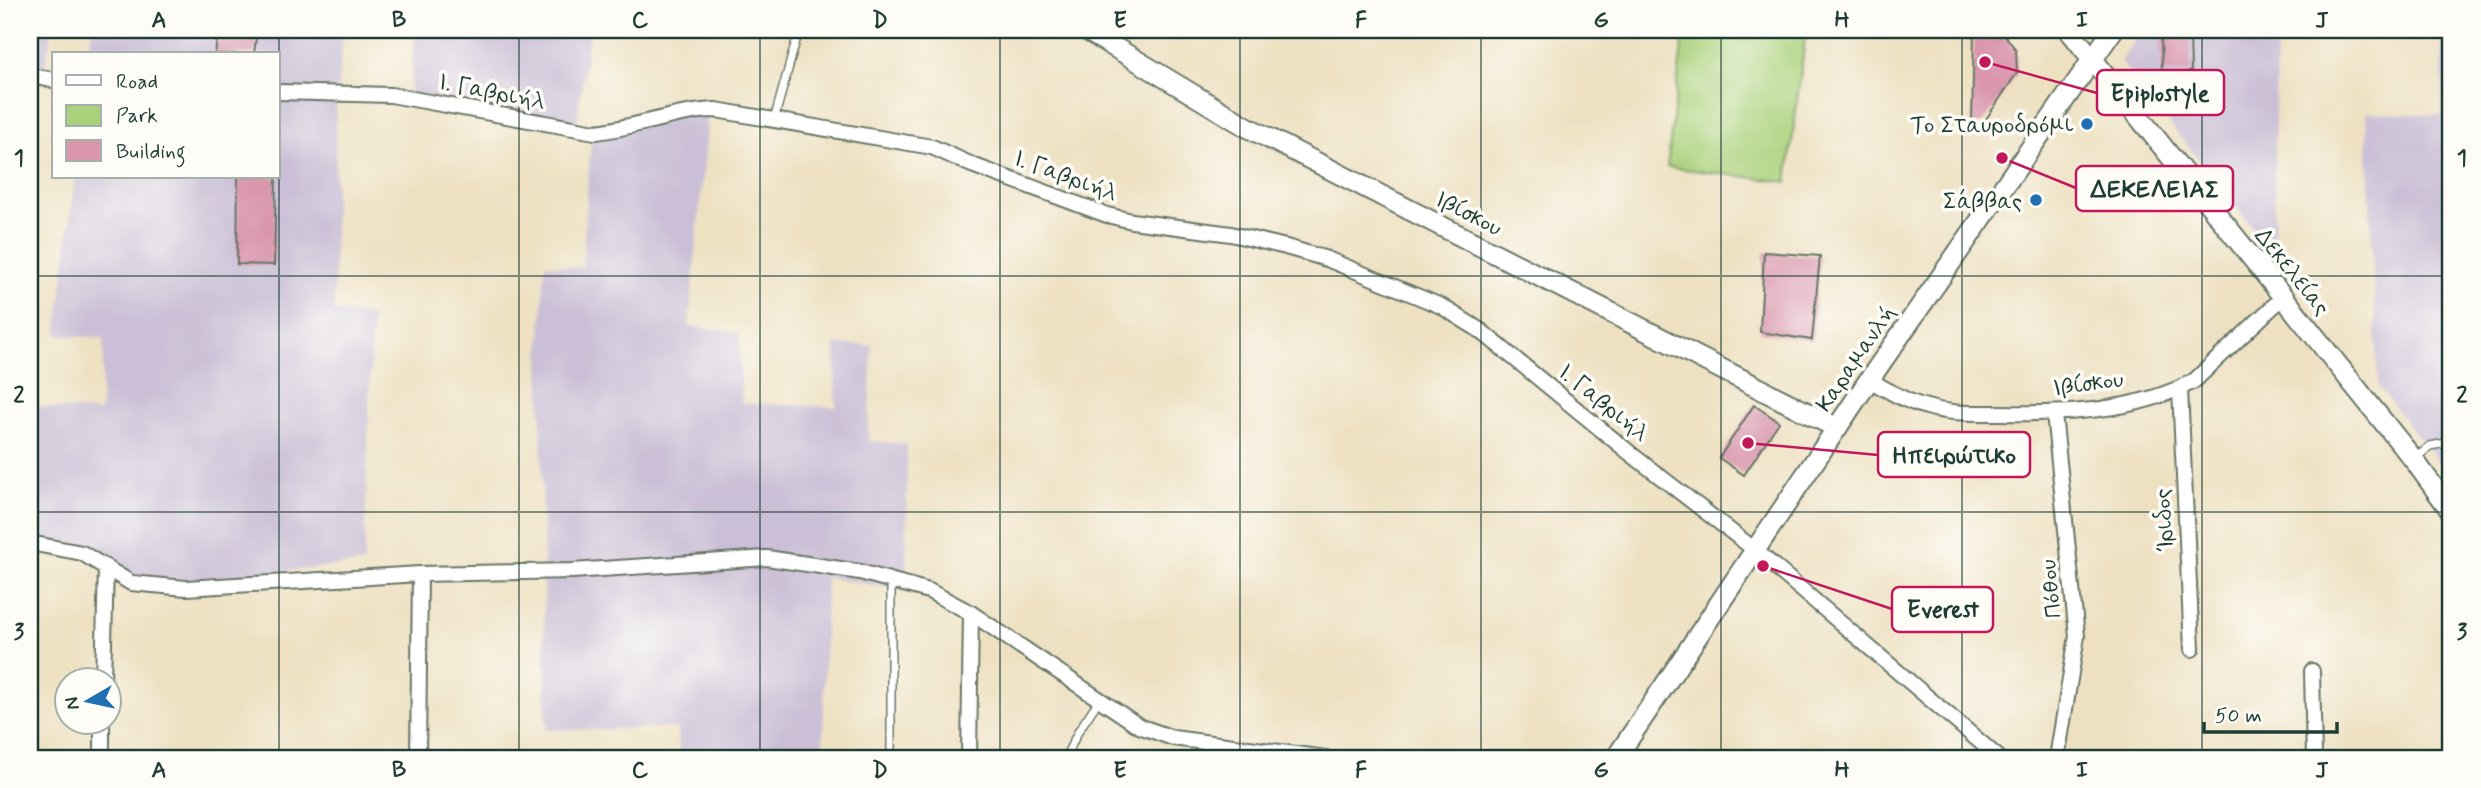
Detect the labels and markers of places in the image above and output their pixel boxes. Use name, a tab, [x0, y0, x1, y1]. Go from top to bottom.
callout: Epiplostyle	[2097, 70, 2224, 115]
place label: Το Σταυροδρόμι	[1910, 111, 2074, 141]
marker: Το Σταυροδρόμι	[2079, 116, 2095, 132]
callout: ΔΕΚΕΛΕΙΑΣ	[2076, 166, 2233, 211]
place label: Σάββας	[1943, 187, 2022, 217]
marker: Σάββας	[2028, 192, 2044, 208]
callout: Ηπειρώτικο	[1878, 432, 2030, 477]
callout: Everest	[1892, 587, 1993, 632]

